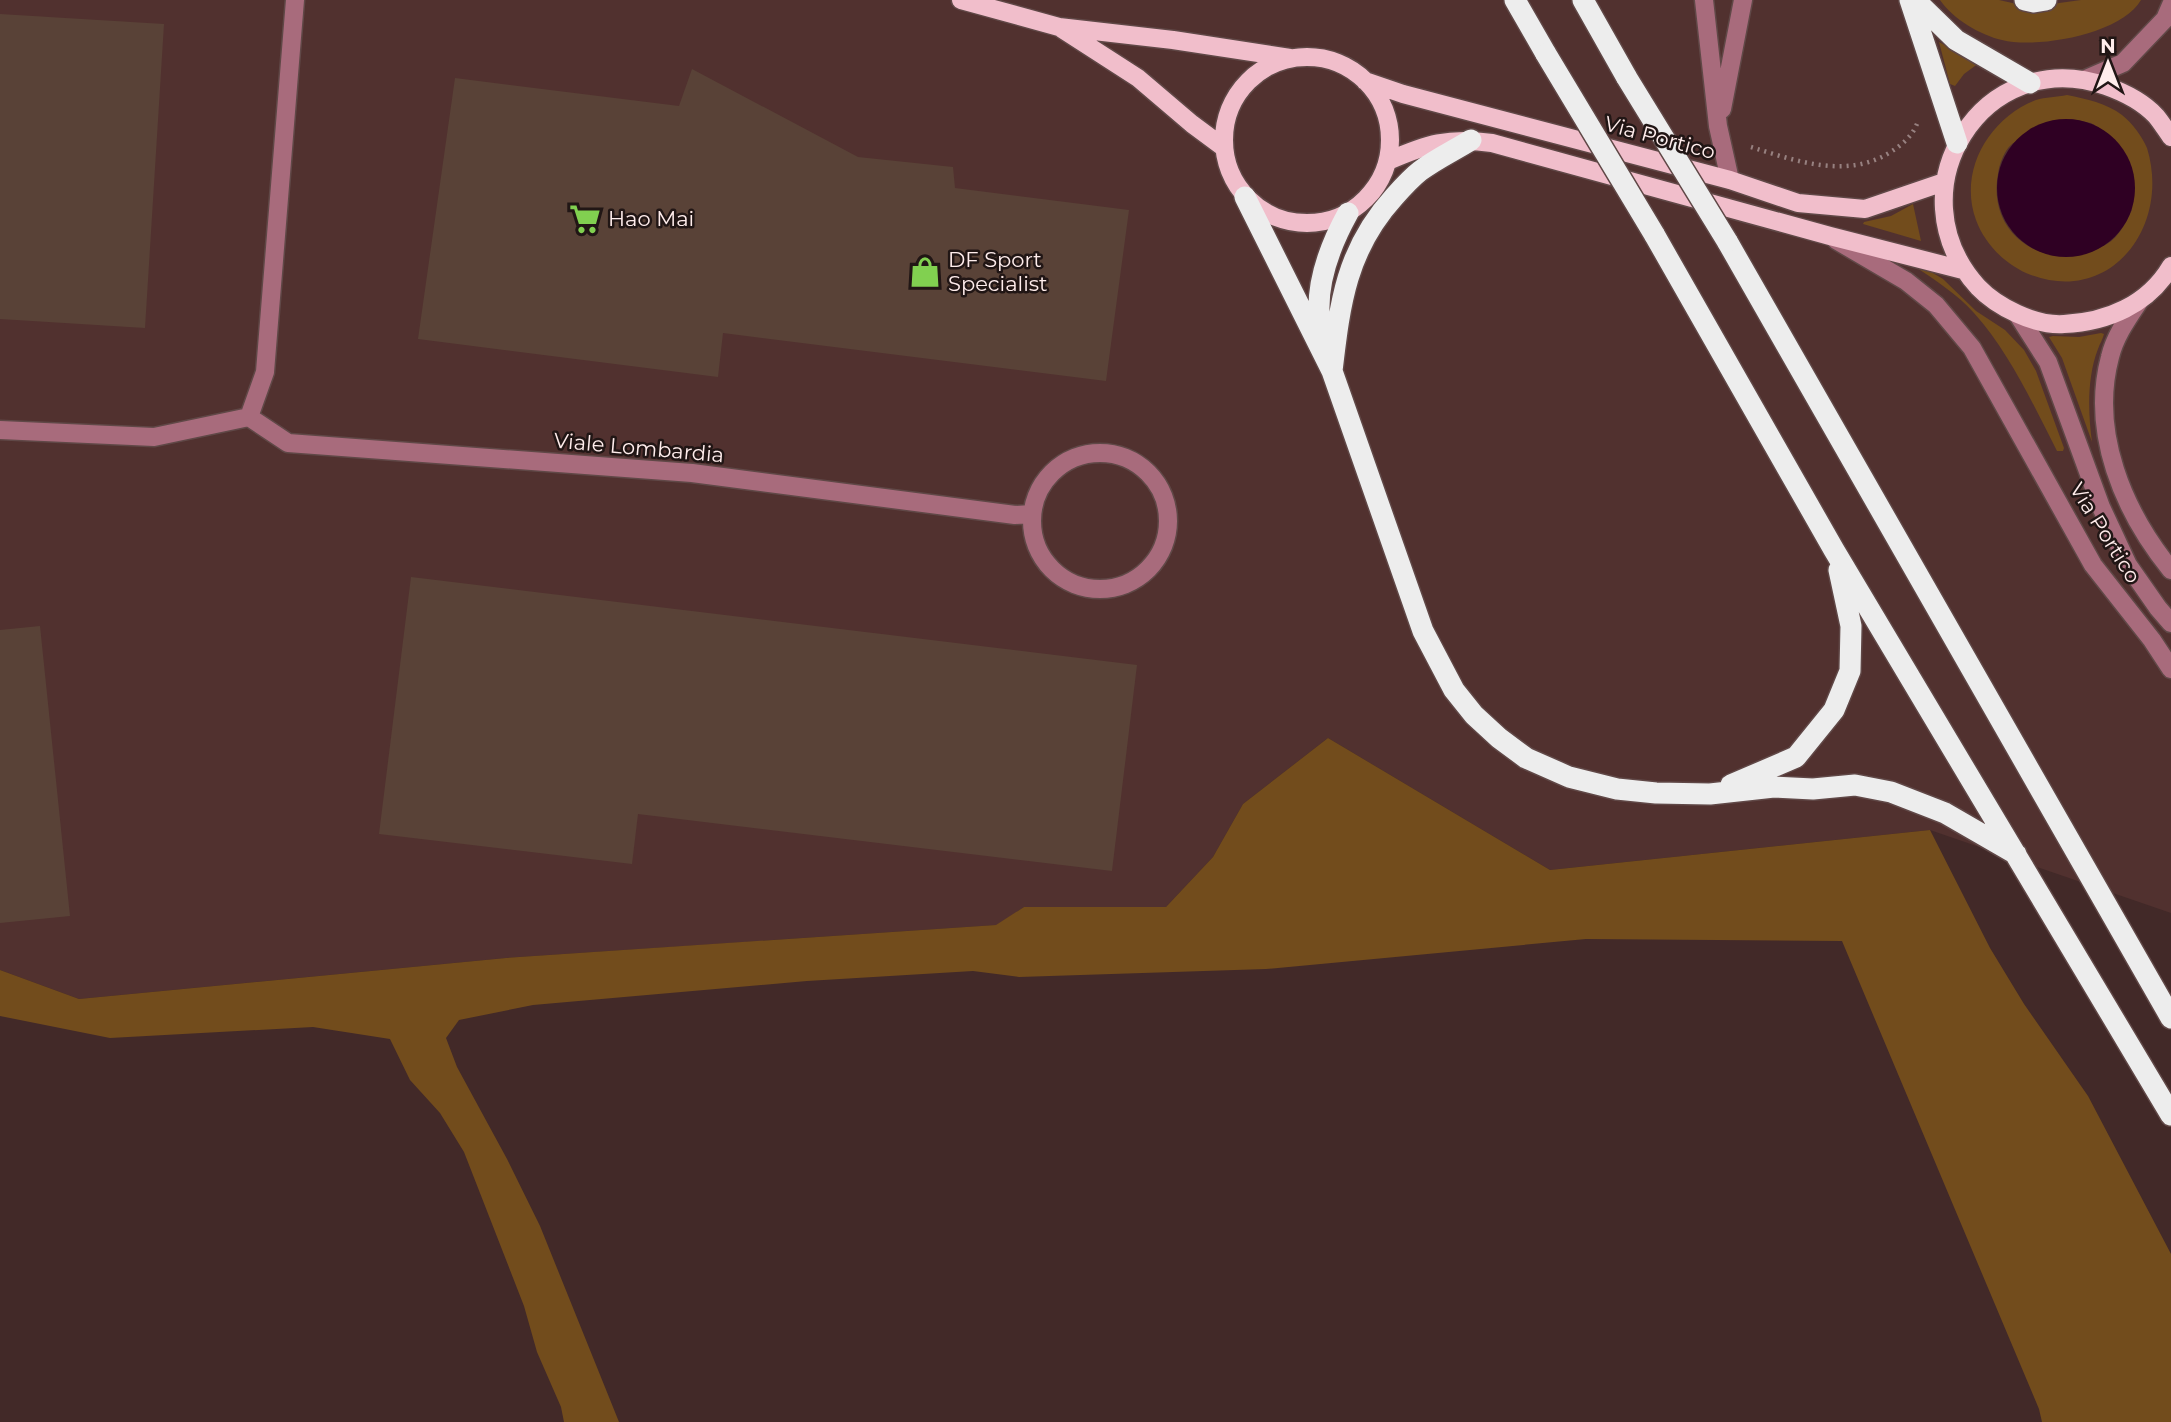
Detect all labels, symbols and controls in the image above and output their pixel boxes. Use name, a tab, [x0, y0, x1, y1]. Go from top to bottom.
north arrow	[2073, 28, 2143, 98]
text: N	[2100, 35, 2116, 58]
street label: Via Portico	[1602, 111, 1718, 164]
supermarket icon: Hao Mai	[568, 202, 602, 236]
place label: Hao Mai	[608, 206, 694, 231]
place label: DF Sport Specialist	[948, 247, 1048, 296]
shop icon: DF Sport Specialist	[908, 255, 942, 289]
street label: Viale Lombardia	[553, 428, 725, 467]
street label: Via Portico	[2065, 478, 2146, 587]

